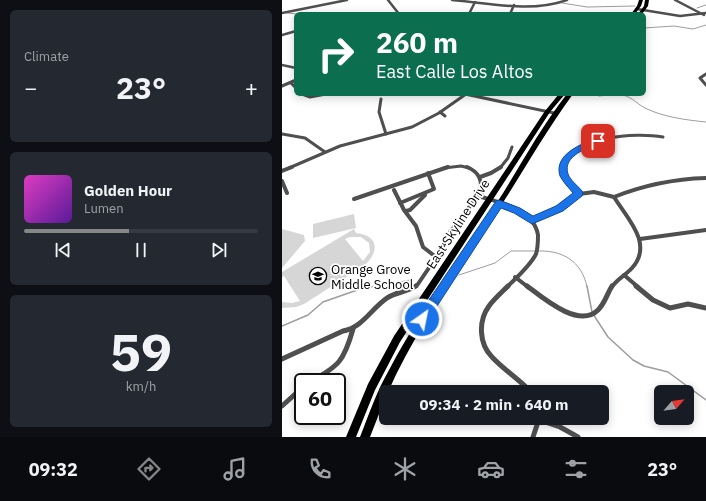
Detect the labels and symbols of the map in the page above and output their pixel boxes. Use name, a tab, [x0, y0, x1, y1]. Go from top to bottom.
pin	[581, 124, 615, 158]
street label: East Skyline Drive	[423, 176, 493, 272]
place label: Orange Grove Middle School	[331, 261, 414, 293]
school or university icon: Orange Grove Middle School	[308, 266, 328, 286]
position arrow	[401, 298, 443, 340]
speed limit sign: 60	[294, 373, 346, 425]
north arrow	[654, 385, 694, 425]

